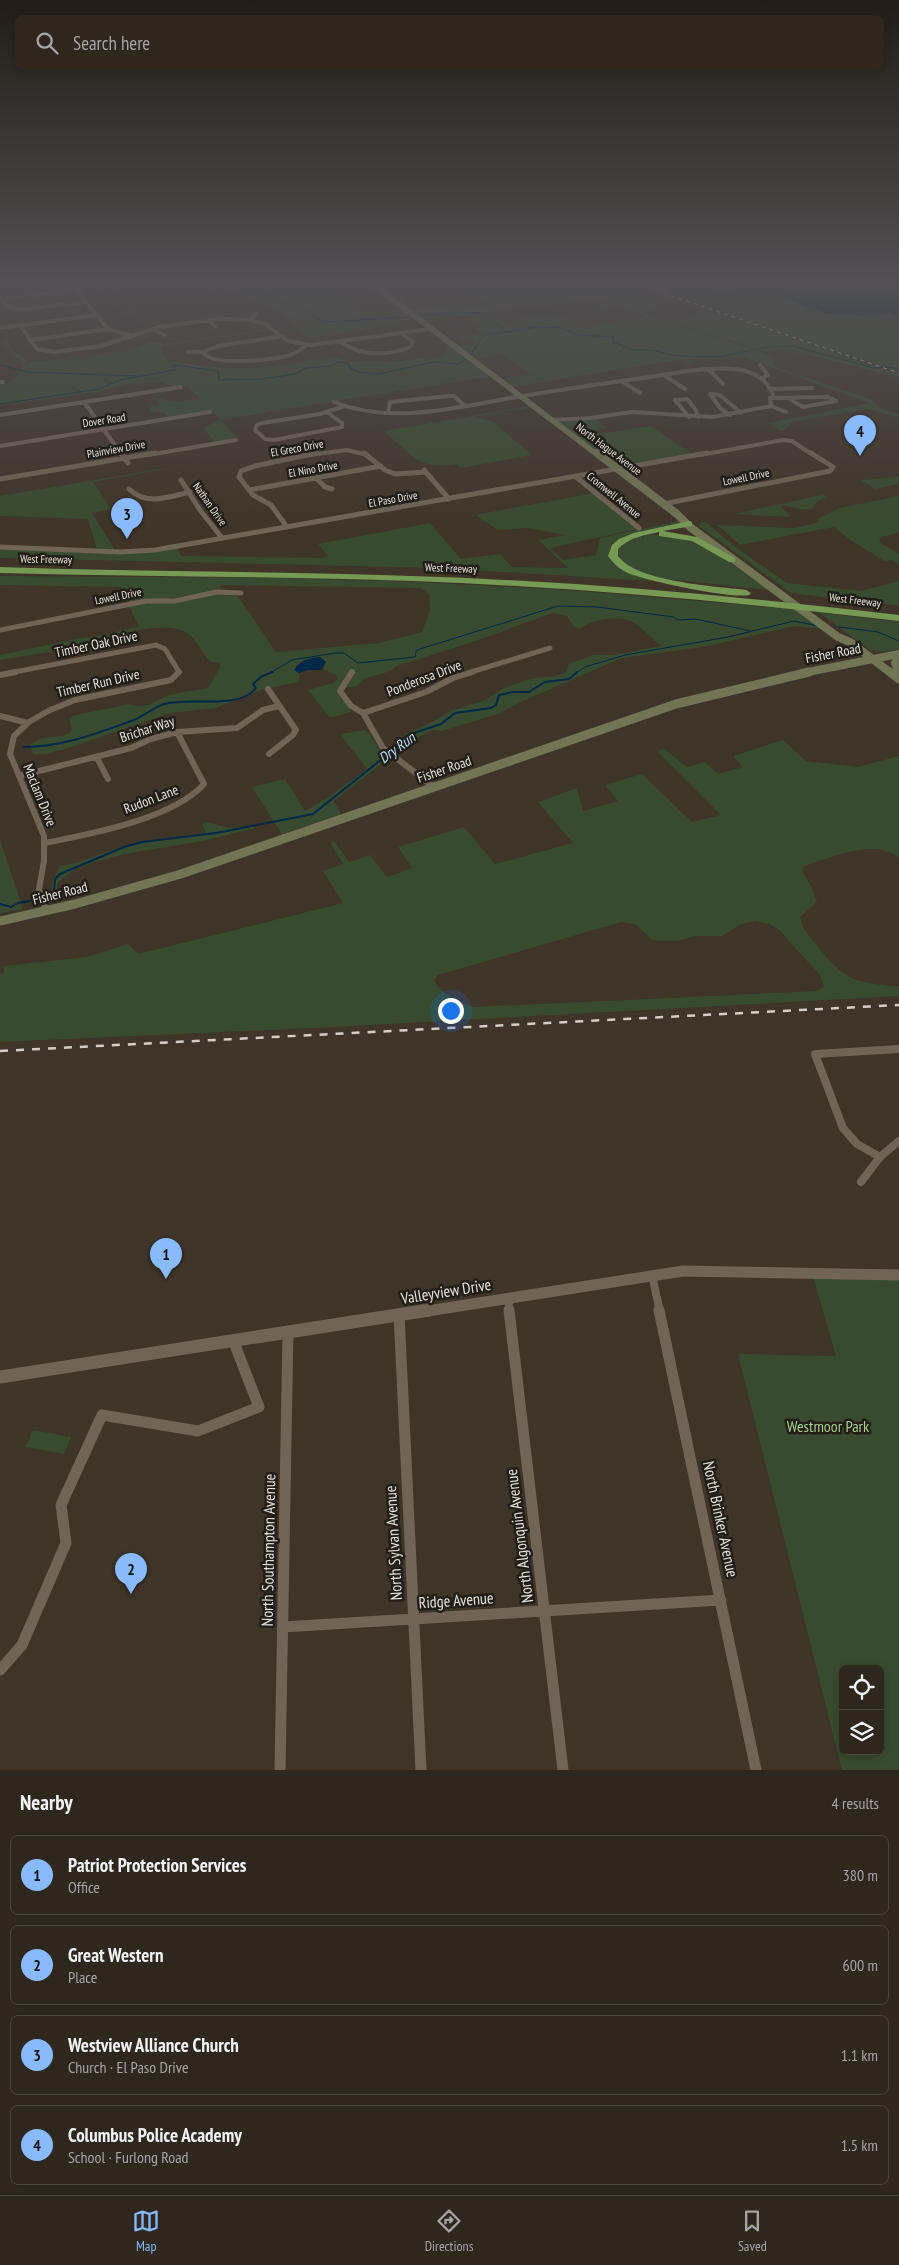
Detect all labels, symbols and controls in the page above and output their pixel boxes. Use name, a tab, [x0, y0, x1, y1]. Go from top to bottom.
search box	[15, 15, 884, 70]
icon: search	[33, 29, 61, 57]
text: Search here	[73, 31, 150, 55]
street label: Dover Road	[81, 410, 127, 430]
pin: 4	[844, 415, 876, 456]
street label: North Hague Avenue	[573, 420, 645, 478]
street label: El Greco Drive	[270, 436, 325, 460]
street label: Plainview Drive	[86, 437, 147, 461]
street label: El Nino Drive	[287, 458, 339, 480]
street label: Lowell Drive	[722, 466, 771, 488]
street label: Cromwell Avenue	[584, 469, 644, 521]
street label: Nathan Drive	[190, 480, 230, 529]
street label: El Paso Drive	[367, 488, 419, 510]
pin: 3	[111, 498, 143, 539]
street label: West Freeway	[20, 552, 73, 566]
street label: West Freeway	[425, 560, 478, 576]
street label: Lowell Drive	[94, 585, 143, 607]
street label: West Freeway	[828, 590, 883, 610]
street label: Timber Oak Drive	[53, 626, 139, 662]
street label: Fisher Road	[804, 639, 862, 667]
street label: Ponderosa Drive	[384, 655, 464, 700]
street label: Timber Run Drive	[55, 665, 141, 701]
street label: Brichar Way	[117, 711, 177, 746]
water label: Dry Run	[375, 727, 420, 767]
street label: Fisher Road	[415, 751, 473, 787]
street label: Maclam Drive	[19, 761, 61, 829]
street label: Rudon Lane	[121, 780, 181, 818]
street label: Fisher Road	[31, 877, 89, 909]
your location	[438, 998, 464, 1024]
pin: 1	[150, 1238, 182, 1279]
street label: Valleyview Drive	[399, 1274, 492, 1308]
park label: Westmoor Park	[787, 1416, 870, 1436]
street label: North Brinker Avenue	[699, 1459, 743, 1579]
street label: North Algonquin Avenue	[501, 1468, 537, 1604]
street label: North Southampton Avenue	[257, 1473, 279, 1627]
street label: North Sylvan Avenue	[380, 1485, 406, 1601]
pin: 2	[115, 1553, 147, 1594]
street label: Ridge Avenue	[418, 1587, 494, 1613]
map controls	[839, 1665, 884, 1755]
button: locate	[839, 1665, 884, 1710]
button: layers	[839, 1710, 884, 1755]
text: Nearby	[20, 1789, 73, 1816]
text: 4 results	[832, 1793, 879, 1813]
text: Patriot Protection Services	[68, 1853, 246, 1877]
text: 1	[33, 1865, 41, 1885]
text: 380 m	[843, 1865, 878, 1885]
text: Office	[68, 1877, 100, 1897]
text: Great Western	[68, 1943, 163, 1967]
text: 2	[33, 1955, 41, 1975]
text: 600 m	[843, 1955, 878, 1975]
text: Place	[68, 1967, 97, 1987]
text: Westview Alliance Church	[68, 2033, 239, 2057]
text: 3	[33, 2045, 41, 2065]
text: 1.1 km	[841, 2045, 878, 2065]
text: Church · El Paso Drive	[68, 2057, 189, 2077]
text: Columbus Police Academy	[68, 2123, 242, 2147]
text: 4	[33, 2135, 41, 2155]
text: 1.5 km	[841, 2135, 878, 2155]
text: School · Furlong Road	[68, 2147, 189, 2167]
tab: Map	[132, 2207, 160, 2255]
tab: Directions	[425, 2207, 473, 2255]
tab: Saved	[738, 2207, 767, 2255]

